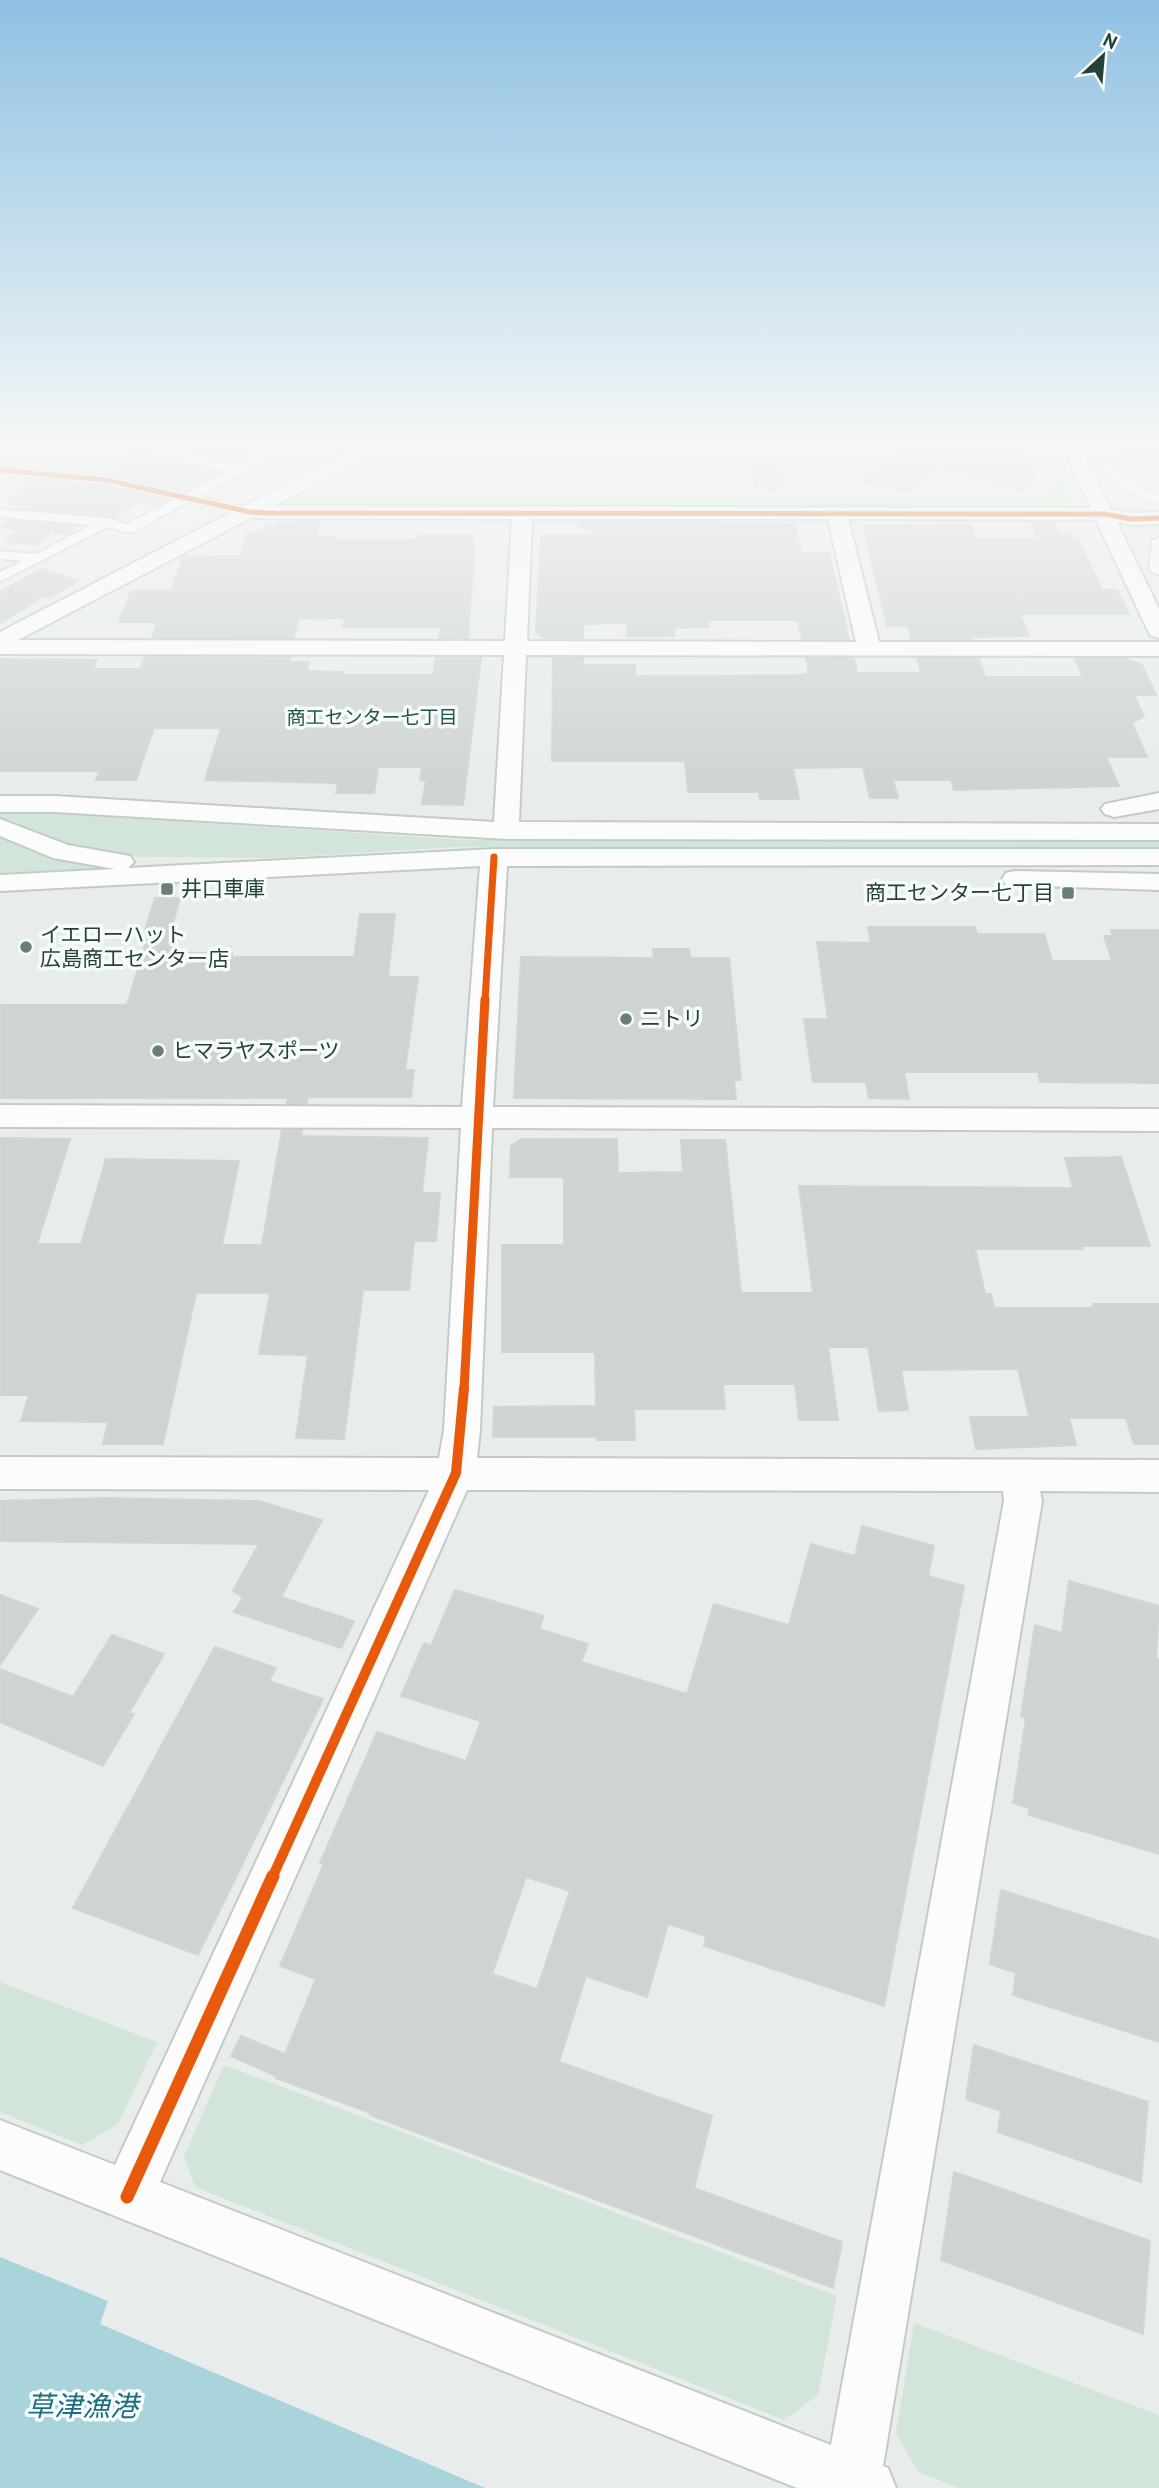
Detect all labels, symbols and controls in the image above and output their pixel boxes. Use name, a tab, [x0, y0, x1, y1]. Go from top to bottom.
north arrow	[1068, 21, 1138, 91]
text: N	[1100, 27, 1121, 54]
district label: 商工センター七丁目	[286, 705, 458, 729]
place label: 井口車庫	[181, 875, 265, 902]
place label: 商工センター七丁目	[865, 879, 1054, 906]
marker: 井口車庫	[159, 881, 175, 897]
marker: 商工センター七丁目	[1060, 885, 1076, 901]
place label: イエローハット 広島商工センター店	[40, 921, 229, 972]
marker: イエローハット 広島商工センター店	[18, 939, 34, 955]
place label: ニトリ	[640, 1005, 703, 1032]
marker: ニトリ	[618, 1011, 634, 1027]
place label: ヒマラヤスポーツ	[172, 1037, 340, 1064]
marker: ヒマラヤスポーツ	[150, 1043, 166, 1059]
water label: 草津漁港	[26, 2387, 142, 2424]

